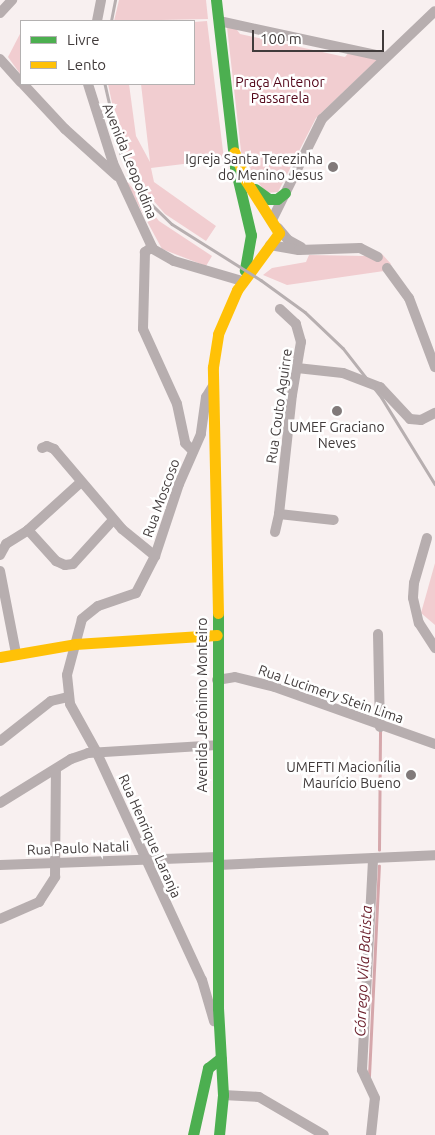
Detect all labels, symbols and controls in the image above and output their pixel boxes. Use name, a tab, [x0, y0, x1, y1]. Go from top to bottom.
legend	[20, 20, 195, 85]
scale bar	[255, 20, 388, 52]
text: 100 m	[260, 30, 302, 47]
text: Livre	[67, 31, 100, 48]
text: Lento	[67, 56, 106, 73]
park label: Praça Antenor Passarela	[235, 74, 325, 106]
street label: Avenida Leopoldina	[99, 101, 161, 221]
place label: Igreja Santa Terezinha do Menino Jesus	[185, 151, 323, 184]
marker: Igreja Santa Terezinha do Menino Jesus	[327, 161, 339, 173]
street label: Rua Couto Aguirre	[263, 348, 295, 464]
marker: UMEF Graciano Neves	[331, 405, 343, 417]
place label: UMEF Graciano Neves	[289, 419, 385, 452]
street label: Rua Moscoso	[139, 456, 183, 540]
street label: Avenida Jerônimo Monteiro	[194, 618, 210, 792]
street label: Rua Lucimery Stein Lima	[256, 661, 406, 727]
place label: UMEFTI Macionília Maurício Bueno	[286, 759, 401, 792]
marker: UMEFTI Macionília Maurício Bueno	[405, 769, 417, 781]
street label: Rua Henrique Laranja	[115, 771, 185, 901]
street label: Rua Paulo Natali	[26, 838, 130, 858]
water label: Córrego Vila Batista	[351, 905, 375, 1037]

